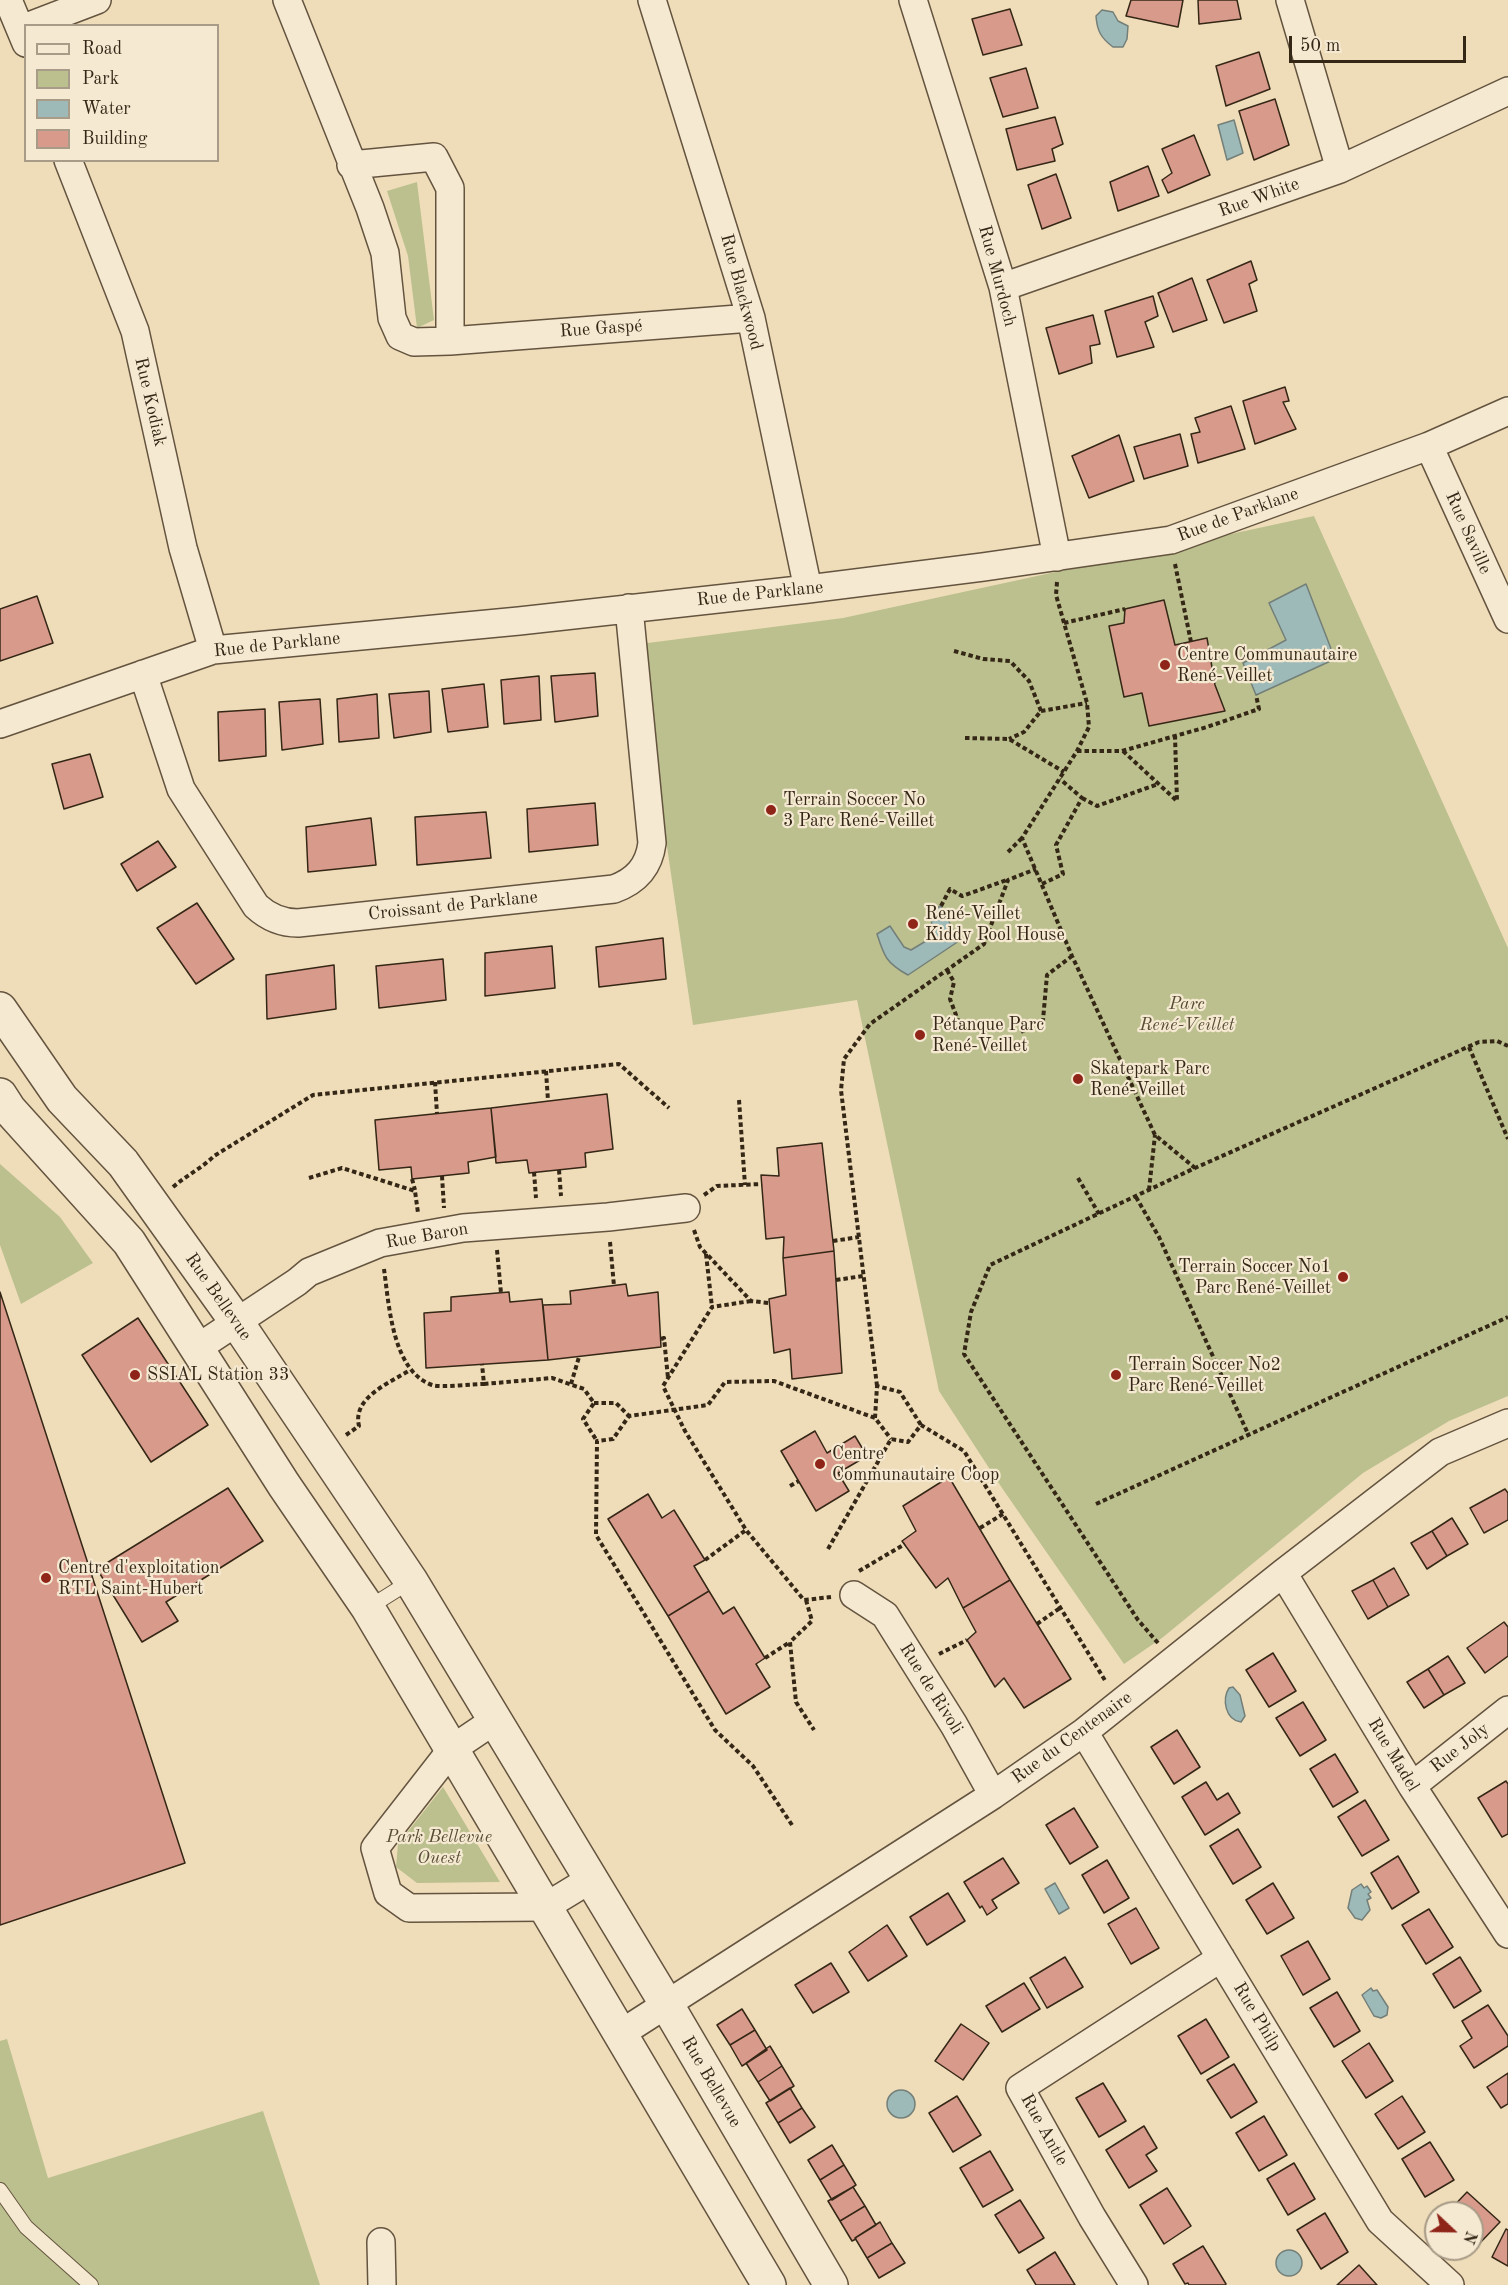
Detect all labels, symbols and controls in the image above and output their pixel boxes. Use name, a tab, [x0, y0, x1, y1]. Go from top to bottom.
legend	[24, 24, 219, 162]
scale bar	[1292, 24, 1469, 62]
text: 50 m	[1300, 37, 1340, 55]
text: Road	[82, 40, 122, 58]
text: Park	[82, 70, 119, 88]
text: Water	[82, 100, 131, 118]
text: Building	[82, 130, 147, 148]
street label: Rue White	[1216, 173, 1302, 223]
street label: Rue Murdoch	[973, 223, 1021, 329]
street label: Rue Blackwood	[715, 231, 767, 353]
street label: Rue Gaspé	[559, 315, 643, 343]
street label: Rue Kodiak	[129, 355, 171, 449]
street label: Rue de Parklane	[1174, 483, 1302, 547]
street label: Rue Saville	[1440, 489, 1496, 577]
street label: Rue de Parklane	[696, 577, 824, 611]
street label: Rue de Parklane	[213, 628, 341, 662]
place label: Centre Communautaire René-Veillet	[1177, 644, 1357, 686]
marker: Centre Communautaire René-Veillet	[1158, 658, 1172, 672]
place label: Terrain Soccer No 3 Parc René-Veillet	[783, 789, 935, 832]
marker: Terrain Soccer No 3 Parc René-Veillet	[764, 803, 778, 817]
street label: Croissant de Parklane	[367, 886, 539, 926]
place label: René-Veillet Kiddy Pool House	[925, 903, 1065, 946]
marker: René-Veillet Kiddy Pool House	[906, 917, 920, 931]
park label: Parc René-Veillet	[1139, 993, 1235, 1036]
place label: Pétanque Parc René-Veillet	[932, 1014, 1044, 1056]
marker: Pétanque Parc René-Veillet	[913, 1028, 927, 1042]
place label: Skatepark Parc René-Veillet	[1090, 1058, 1210, 1100]
marker: Skatepark Parc René-Veillet	[1071, 1072, 1085, 1086]
street label: Rue Baron	[384, 1218, 470, 1254]
street label: Rue Bellevue	[180, 1249, 256, 1345]
place label: Terrain Soccer No1 Parc René-Veillet	[1178, 1256, 1331, 1298]
marker: Terrain Soccer No1 Parc René-Veillet	[1336, 1270, 1350, 1284]
place label: Terrain Soccer No2 Parc René-Veillet	[1128, 1354, 1281, 1396]
place label: SSIAL Station 33	[147, 1364, 289, 1386]
marker: SSIAL Station 33	[128, 1368, 142, 1382]
marker: Terrain Soccer No2 Parc René-Veillet	[1109, 1368, 1123, 1382]
place label: Centre Communautaire Coop	[832, 1443, 999, 1486]
marker: Centre Communautaire Coop	[813, 1457, 827, 1471]
place label: Centre d'exploitation RTL Saint-Hubert	[58, 1557, 219, 1600]
marker: Centre d'exploitation RTL Saint-Hubert	[39, 1571, 53, 1585]
street label: Rue de Rivoli	[894, 1639, 968, 1739]
street label: Rue du Centenaire	[1008, 1687, 1136, 1789]
street label: Rue Madel	[1363, 1714, 1423, 1796]
street label: Rue Joly	[1426, 1718, 1494, 1778]
park label: Park Bellevue Ouest	[386, 1826, 492, 1868]
street label: Rue Philp	[1228, 1978, 1286, 2056]
street label: Rue Bellevue	[676, 2032, 746, 2132]
street label: Rue Antle	[1015, 2090, 1073, 2170]
north arrow	[1424, 2201, 1484, 2261]
text: N	[1459, 2228, 1479, 2246]

